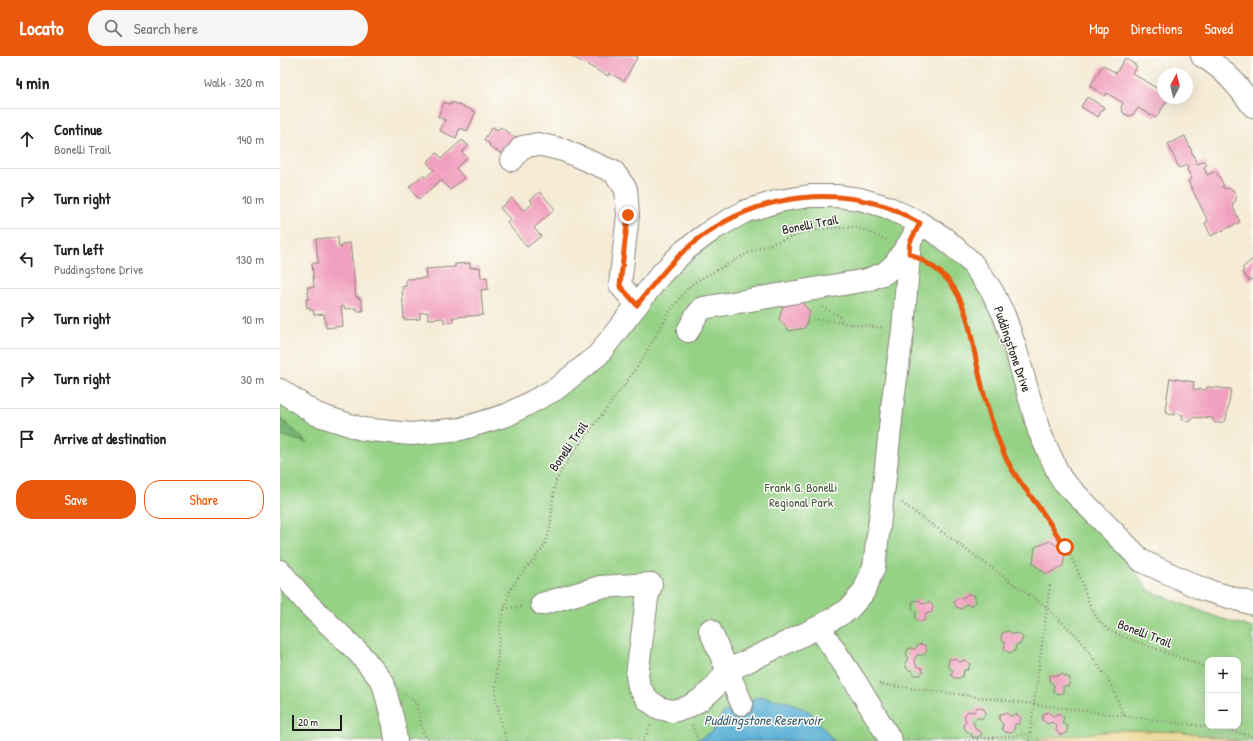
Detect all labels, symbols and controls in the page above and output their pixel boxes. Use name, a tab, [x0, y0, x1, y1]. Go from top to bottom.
search box	[88, 10, 368, 46]
text: Locato	[20, 15, 64, 41]
icon: search	[102, 17, 124, 39]
text: Search here	[134, 18, 198, 39]
text: Map	[1089, 19, 1109, 38]
text: Directions	[1131, 19, 1182, 38]
text: Saved	[1204, 19, 1233, 38]
north arrow	[1157, 68, 1193, 104]
text: 4 min	[16, 71, 49, 94]
text: Walk · 320 m	[204, 73, 264, 91]
text: Continue	[54, 119, 102, 140]
icon: ahead	[16, 128, 38, 150]
text: 140 m	[237, 130, 264, 148]
text: Bonelli Trail	[54, 140, 111, 158]
icon: right	[16, 188, 38, 210]
text: Turn right	[54, 188, 110, 209]
text: 10 m	[242, 190, 264, 208]
route end	[619, 206, 637, 224]
street label: Bonelli Trail	[780, 210, 840, 238]
text: Turn left	[54, 239, 104, 260]
icon: left	[16, 248, 38, 270]
text: 130 m	[236, 250, 264, 268]
text: Puddingstone Drive	[54, 260, 143, 278]
street label: Puddingstone Drive	[990, 304, 1036, 394]
icon: right	[16, 308, 38, 330]
text: Turn right	[54, 308, 110, 329]
text: 10 m	[242, 310, 264, 328]
icon: right	[16, 368, 38, 390]
text: Turn right	[54, 368, 110, 389]
text: 30 m	[241, 370, 264, 388]
street label: Bonelli Trail	[544, 417, 592, 474]
icon: arrive	[16, 428, 38, 450]
text: Arrive at destination	[54, 428, 166, 449]
park label: Frank G. Bonelli Regional Park	[764, 478, 837, 511]
button: Save	[16, 480, 136, 519]
button: Share	[144, 480, 264, 519]
route start	[1056, 538, 1074, 556]
street label: Bonelli Trail	[1115, 614, 1175, 652]
map controls	[1205, 657, 1241, 729]
button: +	[1205, 657, 1241, 693]
button: −	[1205, 693, 1241, 729]
water label: Puddingstone Reservoir	[704, 710, 824, 730]
scale bar	[292, 713, 342, 732]
text: 20 m	[298, 715, 318, 729]

